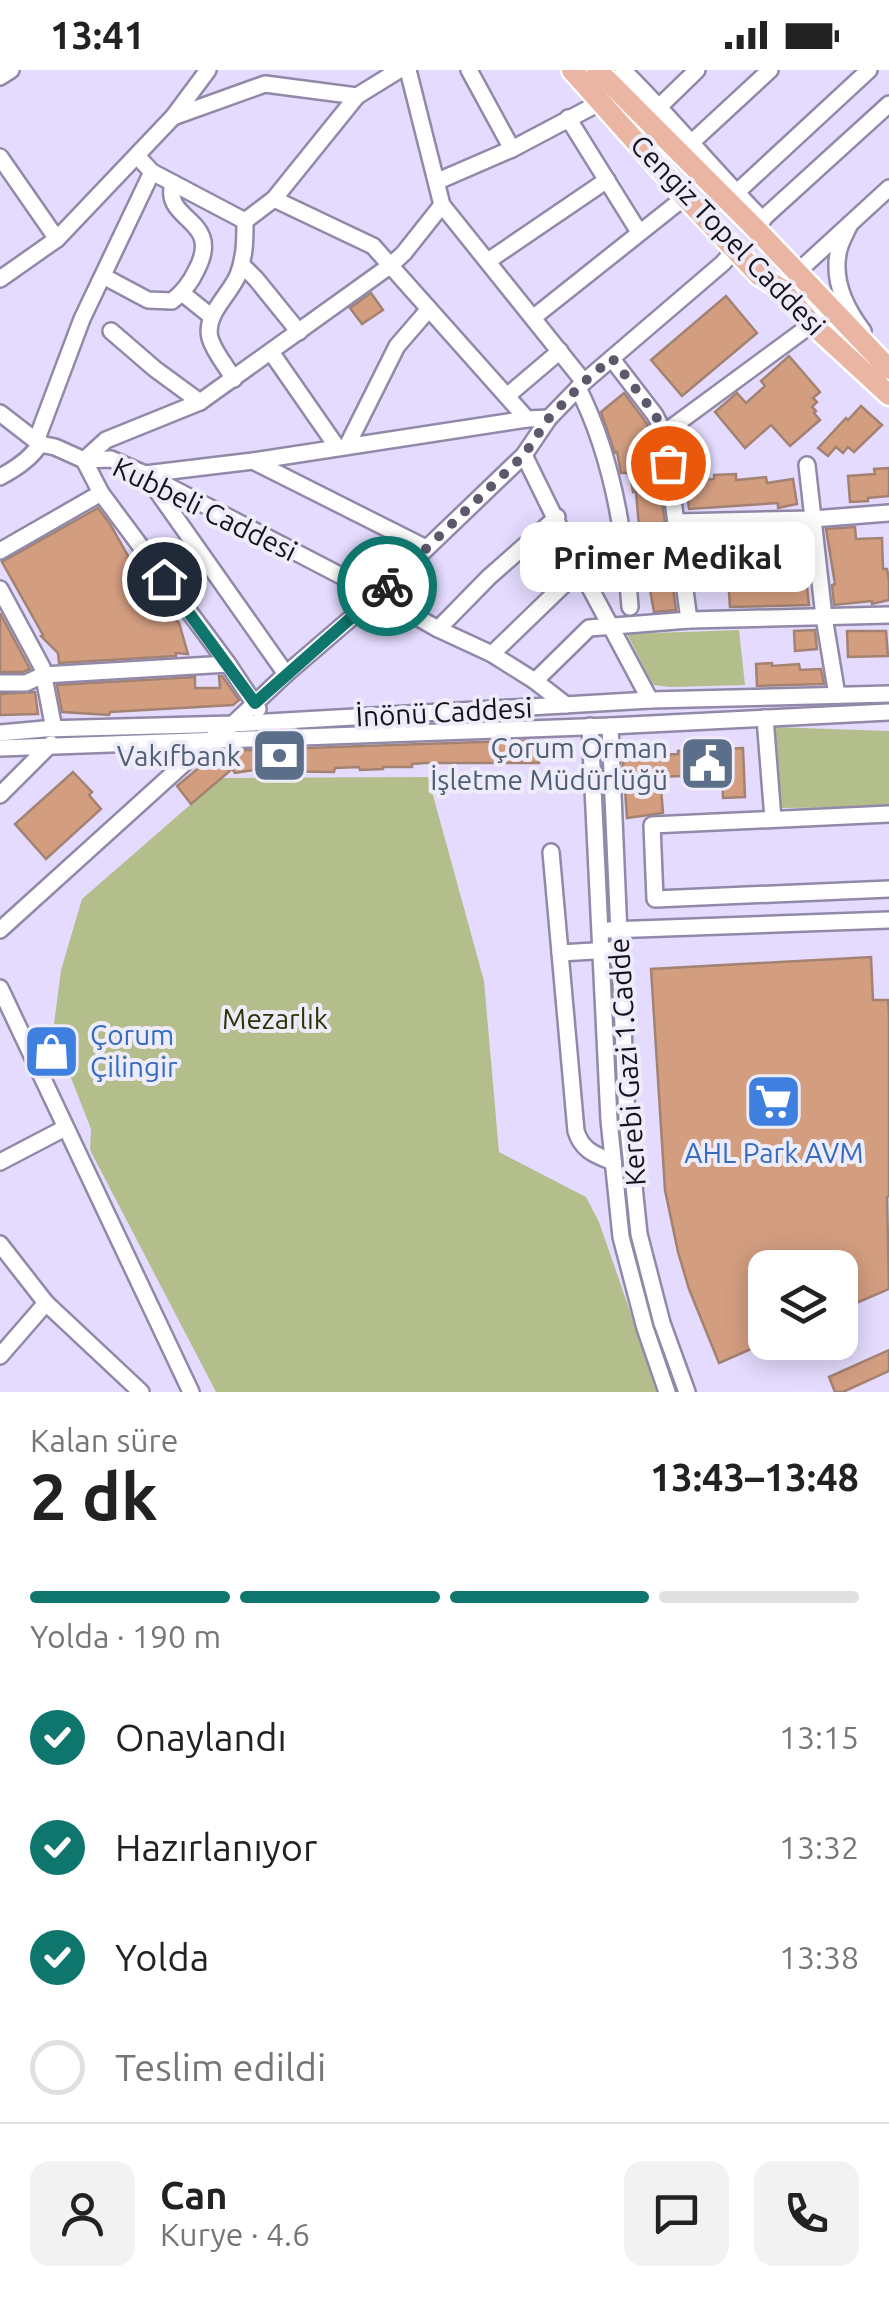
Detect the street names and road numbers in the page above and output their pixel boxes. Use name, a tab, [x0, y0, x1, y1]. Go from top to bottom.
street label: Cengiz Topel Caddesi	[625, 128, 832, 341]
street label: Kubbeli Caddesi	[108, 451, 302, 566]
street label: İnönü Caddesi	[355, 691, 533, 732]
street label: Kerebi Gazi 1.Cadde	[602, 937, 651, 1187]

